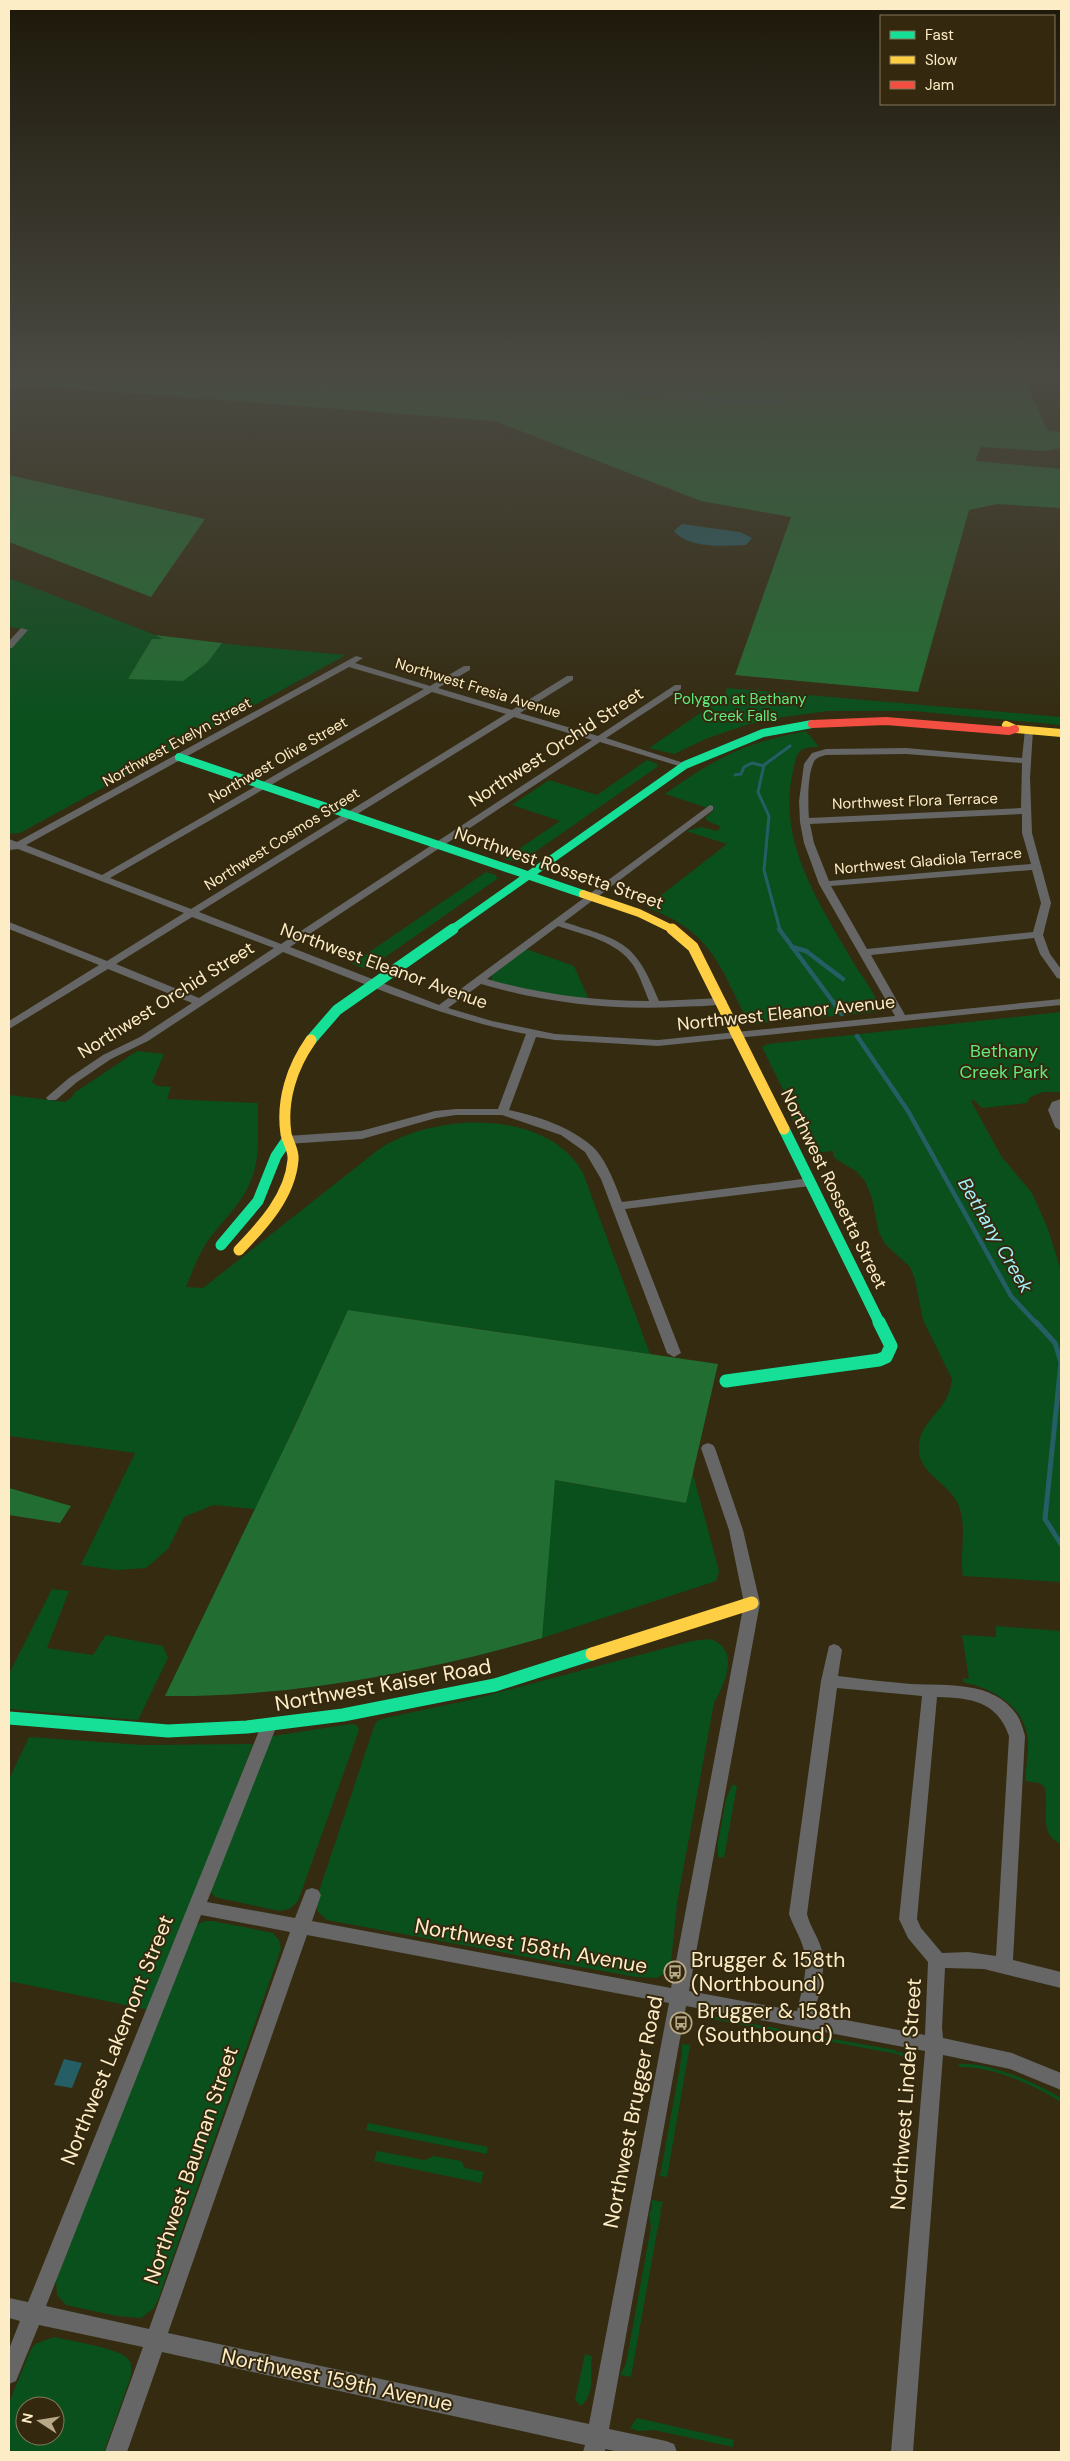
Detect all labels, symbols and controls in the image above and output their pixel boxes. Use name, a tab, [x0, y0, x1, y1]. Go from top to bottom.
legend	[880, 15, 1055, 105]
text: Fast	[925, 25, 954, 45]
text: Slow	[925, 50, 958, 70]
text: Jam	[925, 75, 954, 95]
street label: Northwest Fresia Avenue	[393, 653, 563, 723]
street label: Northwest Orchid Street	[464, 681, 648, 813]
park label: Polygon at Bethany Creek Falls	[674, 689, 807, 726]
street label: Northwest Evelyn Street	[99, 693, 255, 791]
street label: Northwest Olive Street	[205, 712, 351, 808]
street label: Northwest Cosmos Street	[201, 783, 364, 895]
street label: Northwest Flora Terrace	[832, 788, 998, 814]
street label: Northwest Rossetta Street	[451, 821, 667, 915]
street label: Northwest Gladiola Terrace	[833, 843, 1023, 879]
street label: Northwest Eleanor Avenue	[277, 917, 491, 1015]
street label: Northwest Orchid Street	[73, 936, 259, 1064]
street label: Northwest Eleanor Avenue	[676, 990, 896, 1036]
park label: Bethany Creek Park	[959, 1039, 1049, 1084]
street label: Northwest Rossetta Street	[775, 1085, 893, 1293]
water label: Bethany Creek	[952, 1173, 1039, 1298]
street label: Northwest Kaiser Road	[272, 1652, 494, 1718]
street label: Northwest Lakemont Street	[54, 1911, 180, 2169]
street label: Northwest 158th Avenue	[412, 1912, 650, 1980]
place label: Brugger & 158th (Northbound)	[691, 1946, 845, 1998]
bus stop icon: Brugger & 158th (Northbound)	[663, 1960, 687, 1984]
street label: Northwest Linder Street	[884, 1977, 928, 2211]
street label: Northwest Brugger Road	[597, 1993, 669, 2231]
place label: Brugger & 158th (Southbound)	[697, 1997, 851, 2049]
bus stop icon: Brugger & 158th (Southbound)	[669, 2011, 693, 2035]
street label: Northwest Bauman Street	[137, 2042, 245, 2288]
street label: Northwest 159th Avenue	[219, 2342, 455, 2418]
north arrow	[15, 2396, 65, 2446]
text: N	[17, 2411, 37, 2425]

